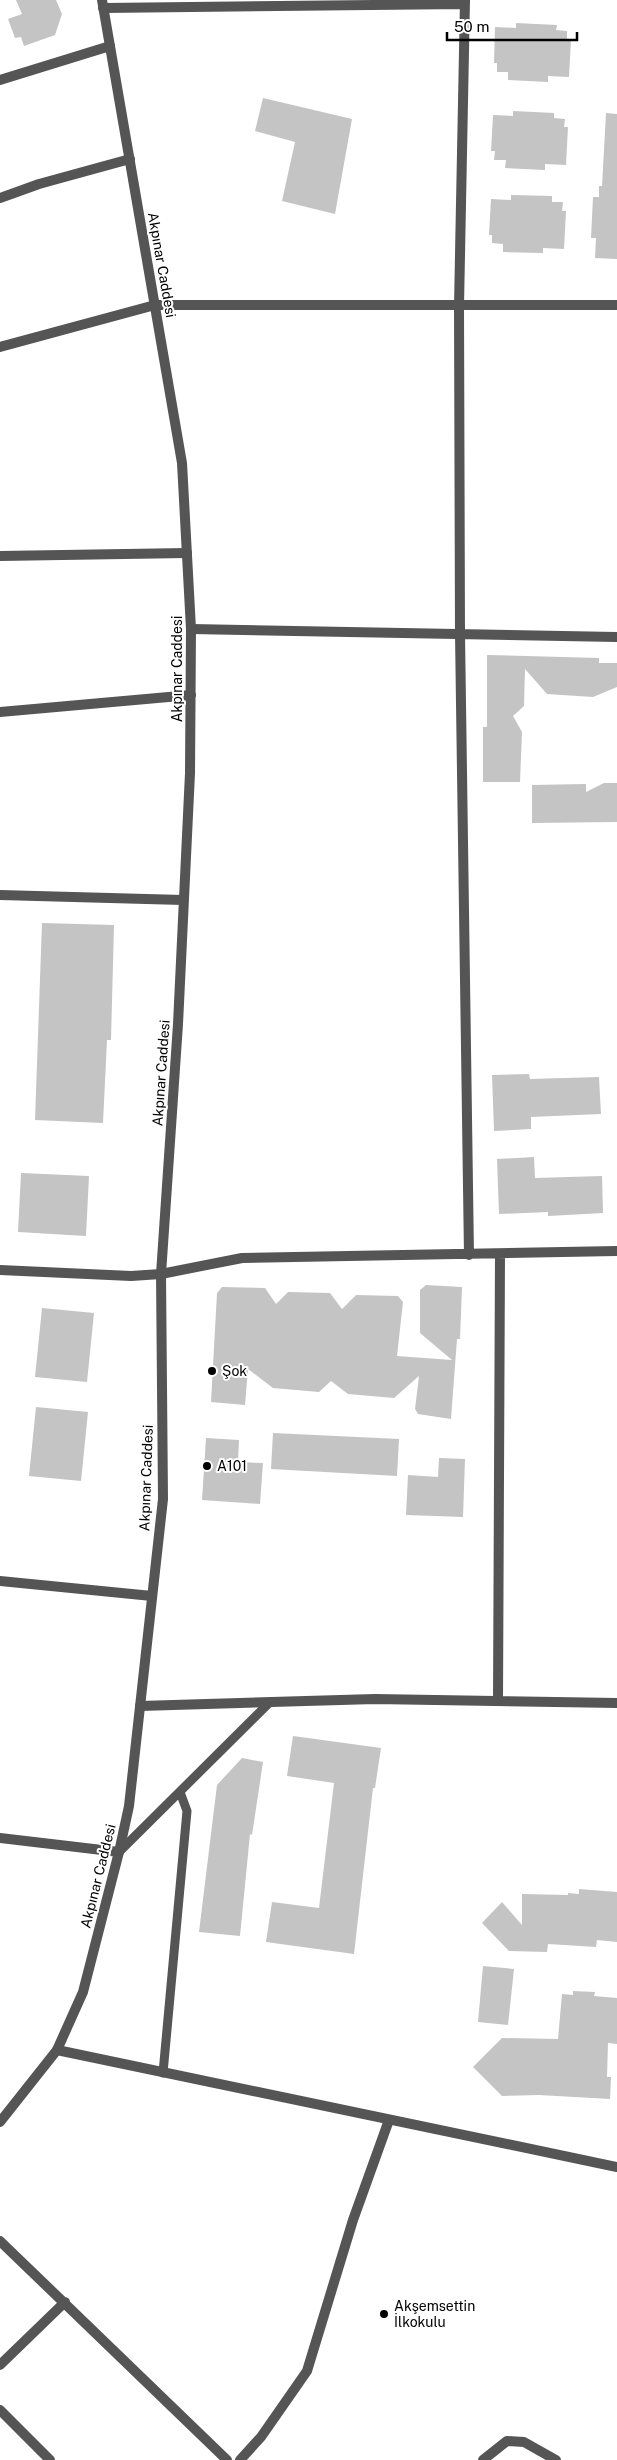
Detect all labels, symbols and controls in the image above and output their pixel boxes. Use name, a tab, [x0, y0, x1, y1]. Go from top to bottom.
scale bar	[447, 10, 577, 42]
text: 50 m	[454, 18, 489, 35]
street label: Akpınar Caddesi	[145, 211, 179, 319]
street label: Akpınar Caddesi	[169, 616, 185, 722]
street label: Akpınar Caddesi	[149, 1019, 173, 1127]
place label: Şok	[222, 1363, 247, 1379]
marker: Şok	[206, 1365, 218, 1377]
street label: Akpınar Caddesi	[136, 1424, 156, 1532]
place label: A101	[217, 1458, 247, 1474]
marker: A101	[201, 1460, 213, 1472]
street label: Akpınar Caddesi	[77, 1822, 119, 1930]
place label: Akşemsettin İlkokulu	[394, 2298, 475, 2330]
marker: Akşemsettin İlkokulu	[378, 2308, 390, 2320]

